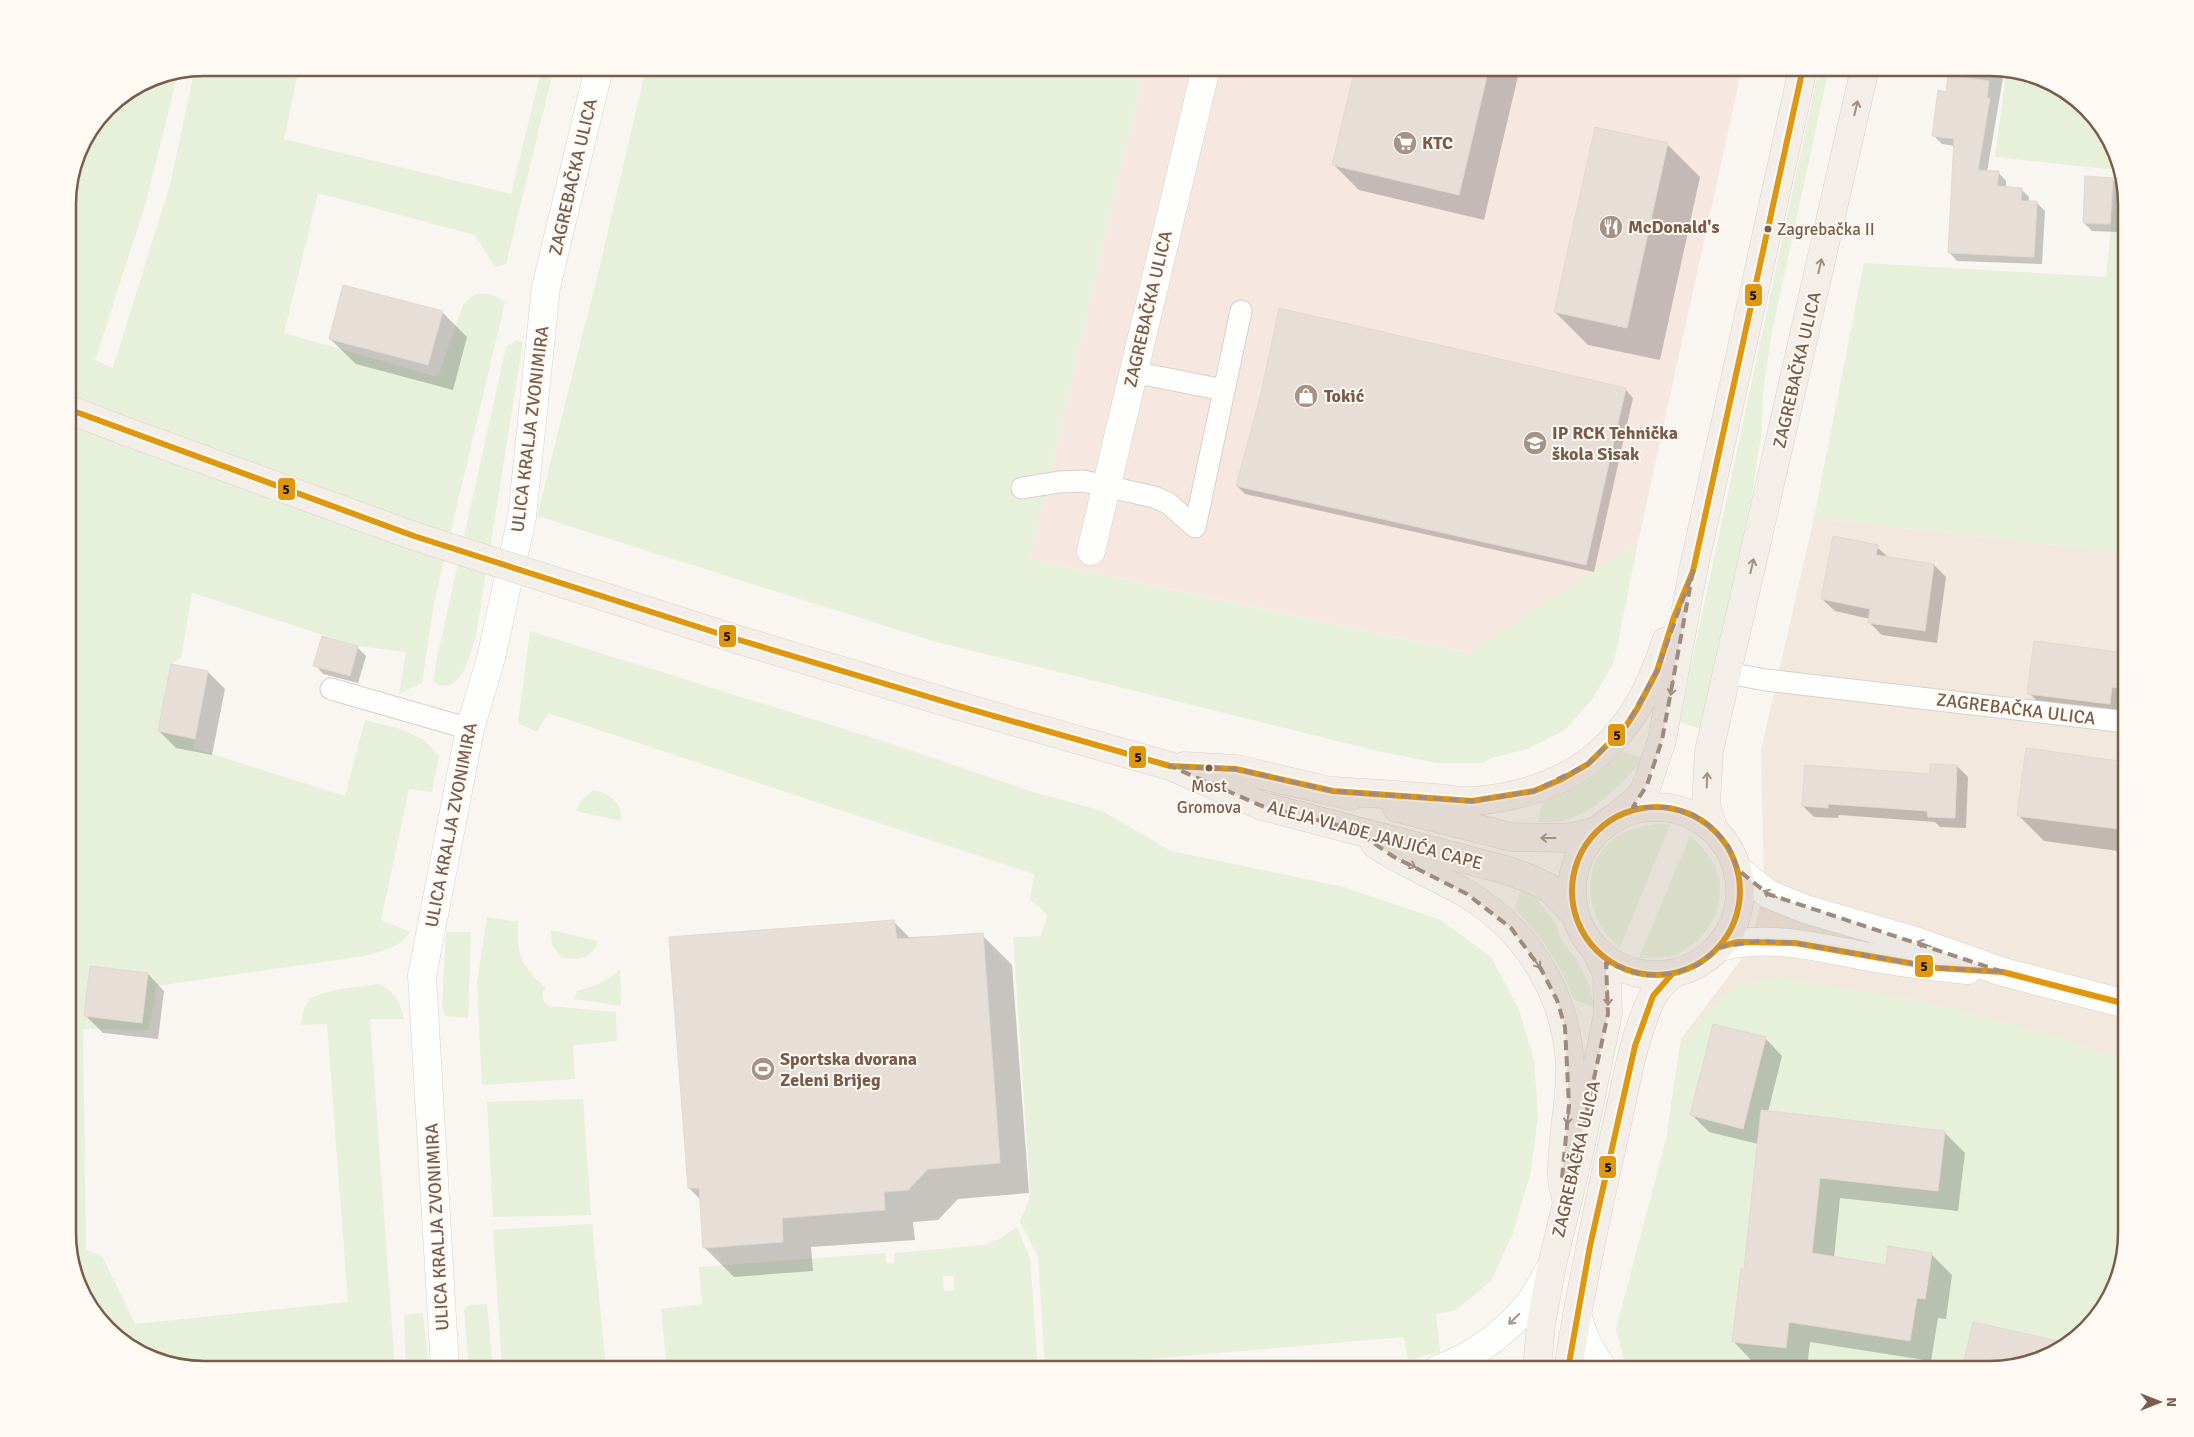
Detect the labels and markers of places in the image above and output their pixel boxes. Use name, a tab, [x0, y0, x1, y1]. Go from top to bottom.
supermarket icon: KTC	[1392, 130, 1418, 156]
place label: KTC	[1422, 132, 1453, 154]
restaurant icon: McDonald's	[1598, 214, 1624, 240]
place label: McDonald's	[1628, 216, 1719, 238]
place label: Zagrebačka II	[1777, 219, 1875, 240]
marker: Zagrebačka II	[1763, 224, 1773, 234]
shop icon: Tokić	[1293, 383, 1319, 409]
place label: Tokić	[1324, 385, 1365, 407]
place label: IP RCK Tehnička škola Sisak	[1552, 422, 1678, 465]
school or university icon: IP RCK Tehnička škola Sisak	[1522, 430, 1548, 456]
marker: Most Gromova	[1204, 763, 1214, 773]
place label: Most Gromova	[1177, 776, 1241, 818]
place label: Sportska dvorana Zeleni Brijeg	[780, 1048, 917, 1091]
sports icon: Sportska dvorana Zeleni Brijeg	[750, 1056, 776, 1082]

